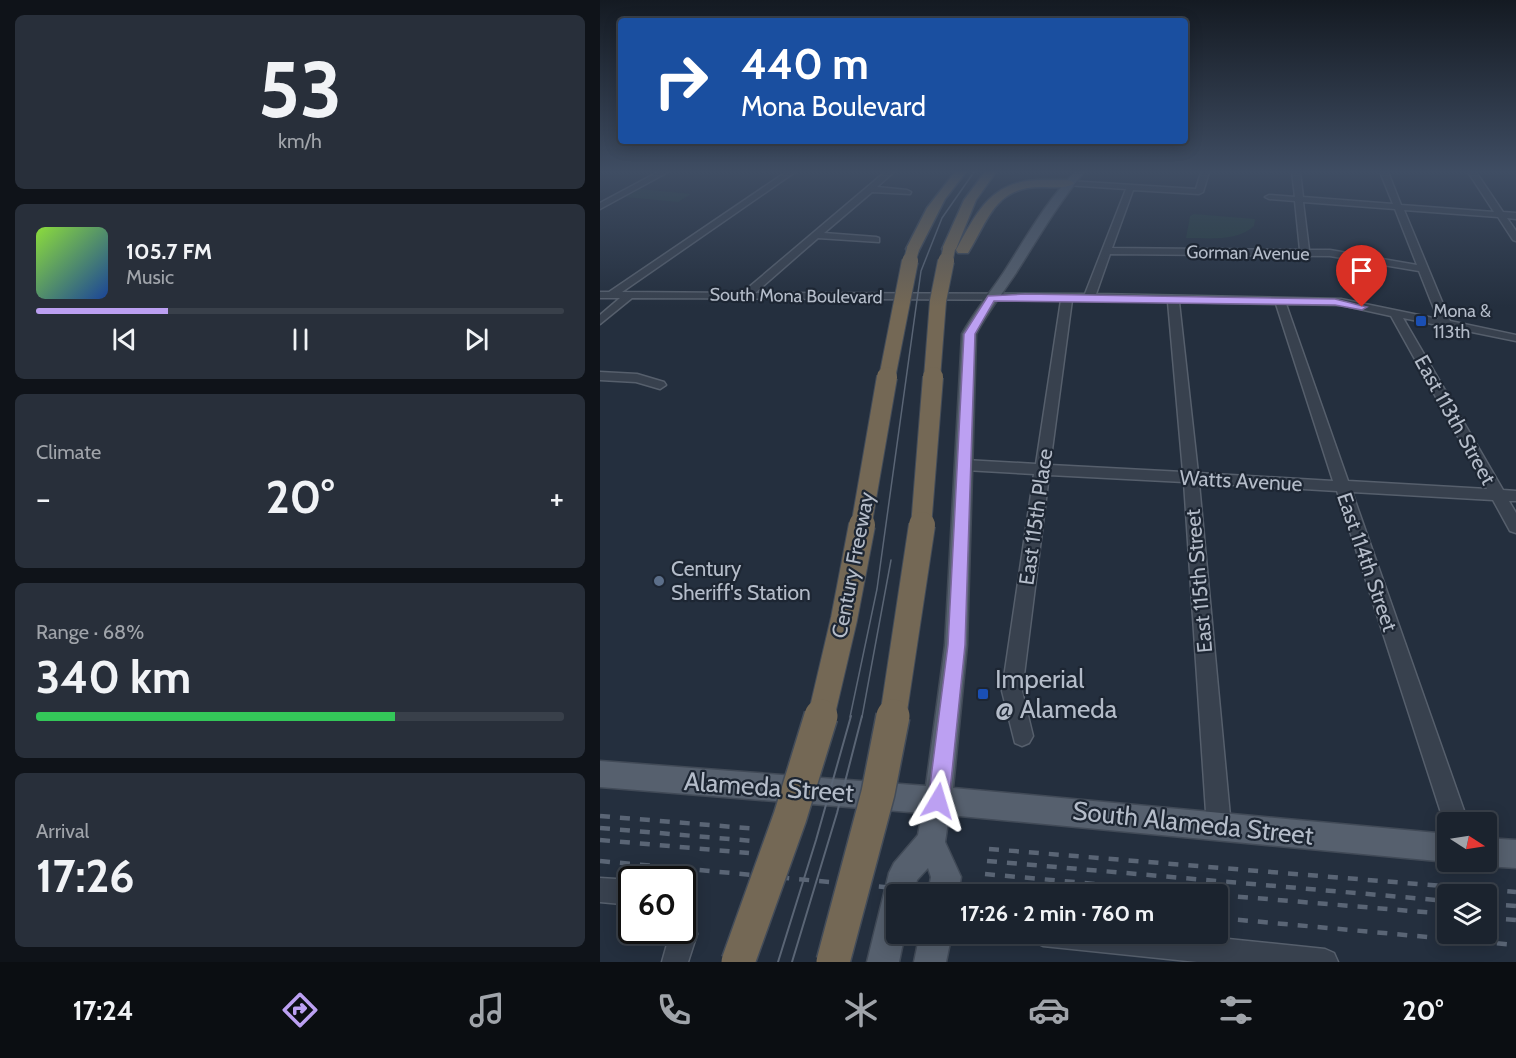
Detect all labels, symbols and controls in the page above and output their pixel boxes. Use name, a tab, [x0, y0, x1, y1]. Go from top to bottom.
text: 440 m	[741, 38, 869, 90]
text: 53	[258, 42, 342, 137]
icon: right	[642, 42, 720, 120]
text: Mona Boulevard	[741, 90, 926, 123]
text: km/h	[278, 129, 322, 153]
text: 105.7 FM	[126, 238, 212, 265]
street label: Gorman Avenue	[1186, 241, 1310, 265]
pin	[1336, 245, 1387, 307]
icon: arrive	[1345, 254, 1378, 287]
text: Music	[126, 265, 174, 289]
street label: South Mona Boulevard	[709, 283, 883, 309]
place label: Mona & 113th	[1433, 300, 1491, 343]
marker: Mona & 113th	[1414, 314, 1428, 328]
icon: previous	[108, 323, 141, 356]
icon: pause	[284, 323, 317, 356]
icon: next	[460, 323, 493, 356]
street label: East 113th Street	[1409, 351, 1501, 489]
text: Climate	[36, 440, 101, 464]
street label: East 115th Place	[1014, 447, 1057, 587]
street label: Watts Avenue	[1179, 465, 1303, 496]
text: 20°	[266, 470, 334, 524]
text: −	[36, 478, 51, 518]
text: +	[549, 478, 564, 518]
street label: Century Freeway	[826, 489, 879, 640]
street label: East 114th Street	[1332, 489, 1403, 635]
street label: East 115th Street	[1180, 508, 1217, 654]
place label: Century Sheriff's Station	[671, 556, 811, 605]
marker: Century Sheriff's Station	[652, 574, 666, 588]
text: Range · 68%	[36, 620, 144, 644]
text: 340 km	[36, 650, 191, 704]
place label: Imperial @ Alameda	[995, 663, 1118, 725]
marker: Imperial @ Alameda	[976, 687, 990, 701]
street label: Alameda Street	[683, 765, 855, 809]
position arrow	[906, 769, 970, 833]
street label: South Alameda Street	[1071, 794, 1315, 852]
north arrow	[1437, 812, 1497, 872]
map controls	[1437, 812, 1497, 944]
text: Arrival	[36, 819, 89, 843]
text: 17:26	[36, 849, 135, 903]
speed limit sign: 60	[618, 866, 696, 944]
button: layers	[1437, 884, 1497, 944]
text: 17:26 · 2 min · 760 m	[960, 900, 1154, 927]
icon: directions	[279, 989, 321, 1031]
icon: music	[466, 989, 508, 1031]
icon: phone	[653, 989, 695, 1031]
icon: climate	[840, 989, 882, 1031]
icon: car	[1028, 989, 1070, 1031]
icon: filters	[1215, 989, 1257, 1031]
text: 17:24	[73, 994, 133, 1027]
text: 20°	[1402, 994, 1443, 1027]

